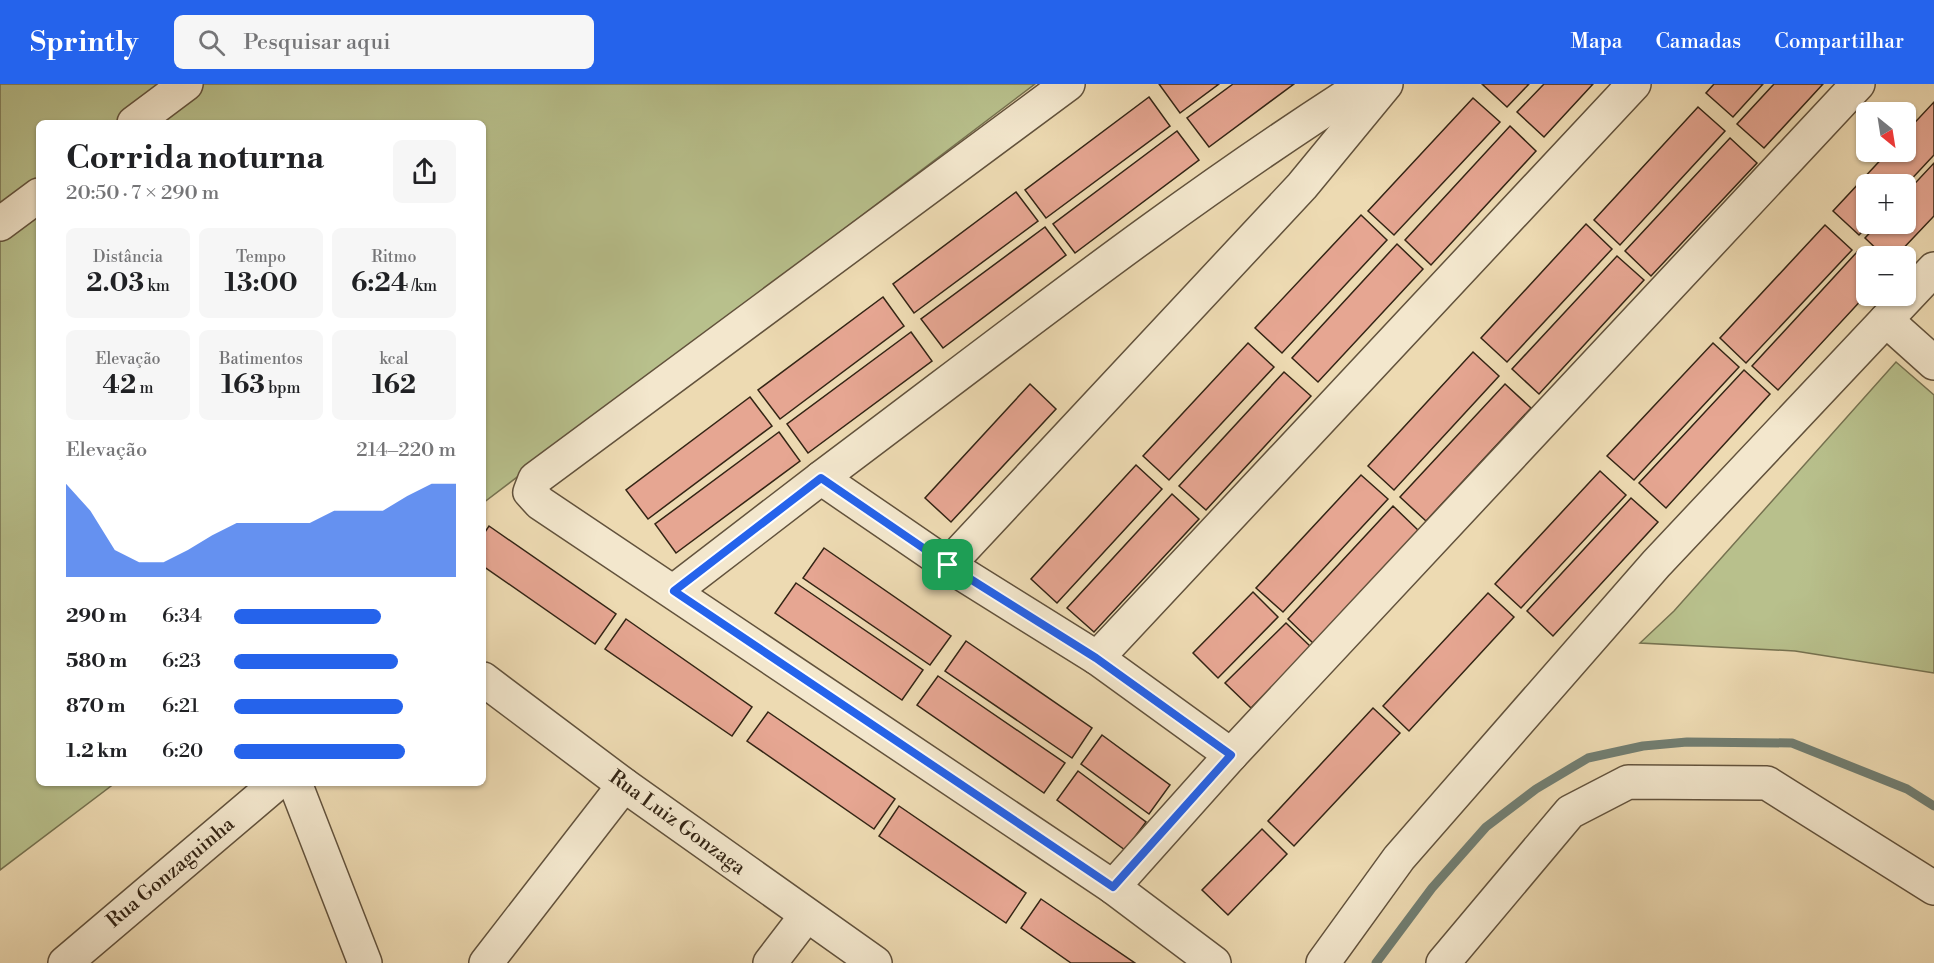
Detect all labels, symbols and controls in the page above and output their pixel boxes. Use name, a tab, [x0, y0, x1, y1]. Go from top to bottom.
search box	[174, 15, 594, 69]
text: Sprintly	[30, 25, 138, 60]
icon: search	[195, 26, 228, 59]
text: Pesquisar aqui	[243, 29, 391, 56]
text: Mapa	[1570, 29, 1622, 55]
text: Camadas	[1655, 29, 1741, 55]
text: Compartilhar	[1774, 29, 1904, 55]
north arrow	[1856, 102, 1916, 162]
map controls	[1856, 102, 1916, 306]
text: Corrida noturna	[66, 138, 324, 179]
button: share	[393, 140, 456, 203]
button: +	[1856, 174, 1916, 234]
text: 20:50 · 7 × 290 m	[66, 181, 219, 206]
button: −	[1856, 246, 1916, 306]
text: Distância	[93, 247, 163, 267]
text: Tempo	[236, 247, 286, 267]
text: Ritmo	[372, 247, 416, 267]
text: 2.03	[86, 267, 144, 299]
text: 13:00	[224, 267, 298, 299]
text: 6:24	[351, 267, 408, 299]
text: km	[144, 276, 170, 296]
text: /km	[408, 276, 437, 296]
text: Elevação	[96, 349, 160, 369]
text: Batimentos	[219, 349, 303, 369]
text: kcal	[379, 349, 409, 369]
text: 42	[103, 369, 136, 401]
text: 163	[221, 369, 265, 401]
text: 162	[372, 369, 416, 401]
text: m	[136, 378, 153, 398]
text: bpm	[265, 378, 301, 398]
text: Elevação	[66, 438, 147, 463]
text: 214–220 m	[356, 438, 456, 463]
pin	[922, 539, 973, 590]
icon: arrive	[931, 548, 964, 581]
text: 290 m	[66, 604, 127, 629]
text: 6:34	[162, 604, 202, 629]
text: 580 m	[66, 649, 127, 674]
text: 6:23	[162, 649, 201, 674]
text: 870 m	[66, 694, 125, 719]
text: 6:21	[162, 694, 199, 719]
text: 1.2 km	[66, 739, 128, 764]
text: 6:20	[162, 739, 203, 764]
street label: Rua Luiz Gonzaga	[604, 765, 751, 881]
street label: Rua Gonzaguinha	[102, 812, 241, 934]

